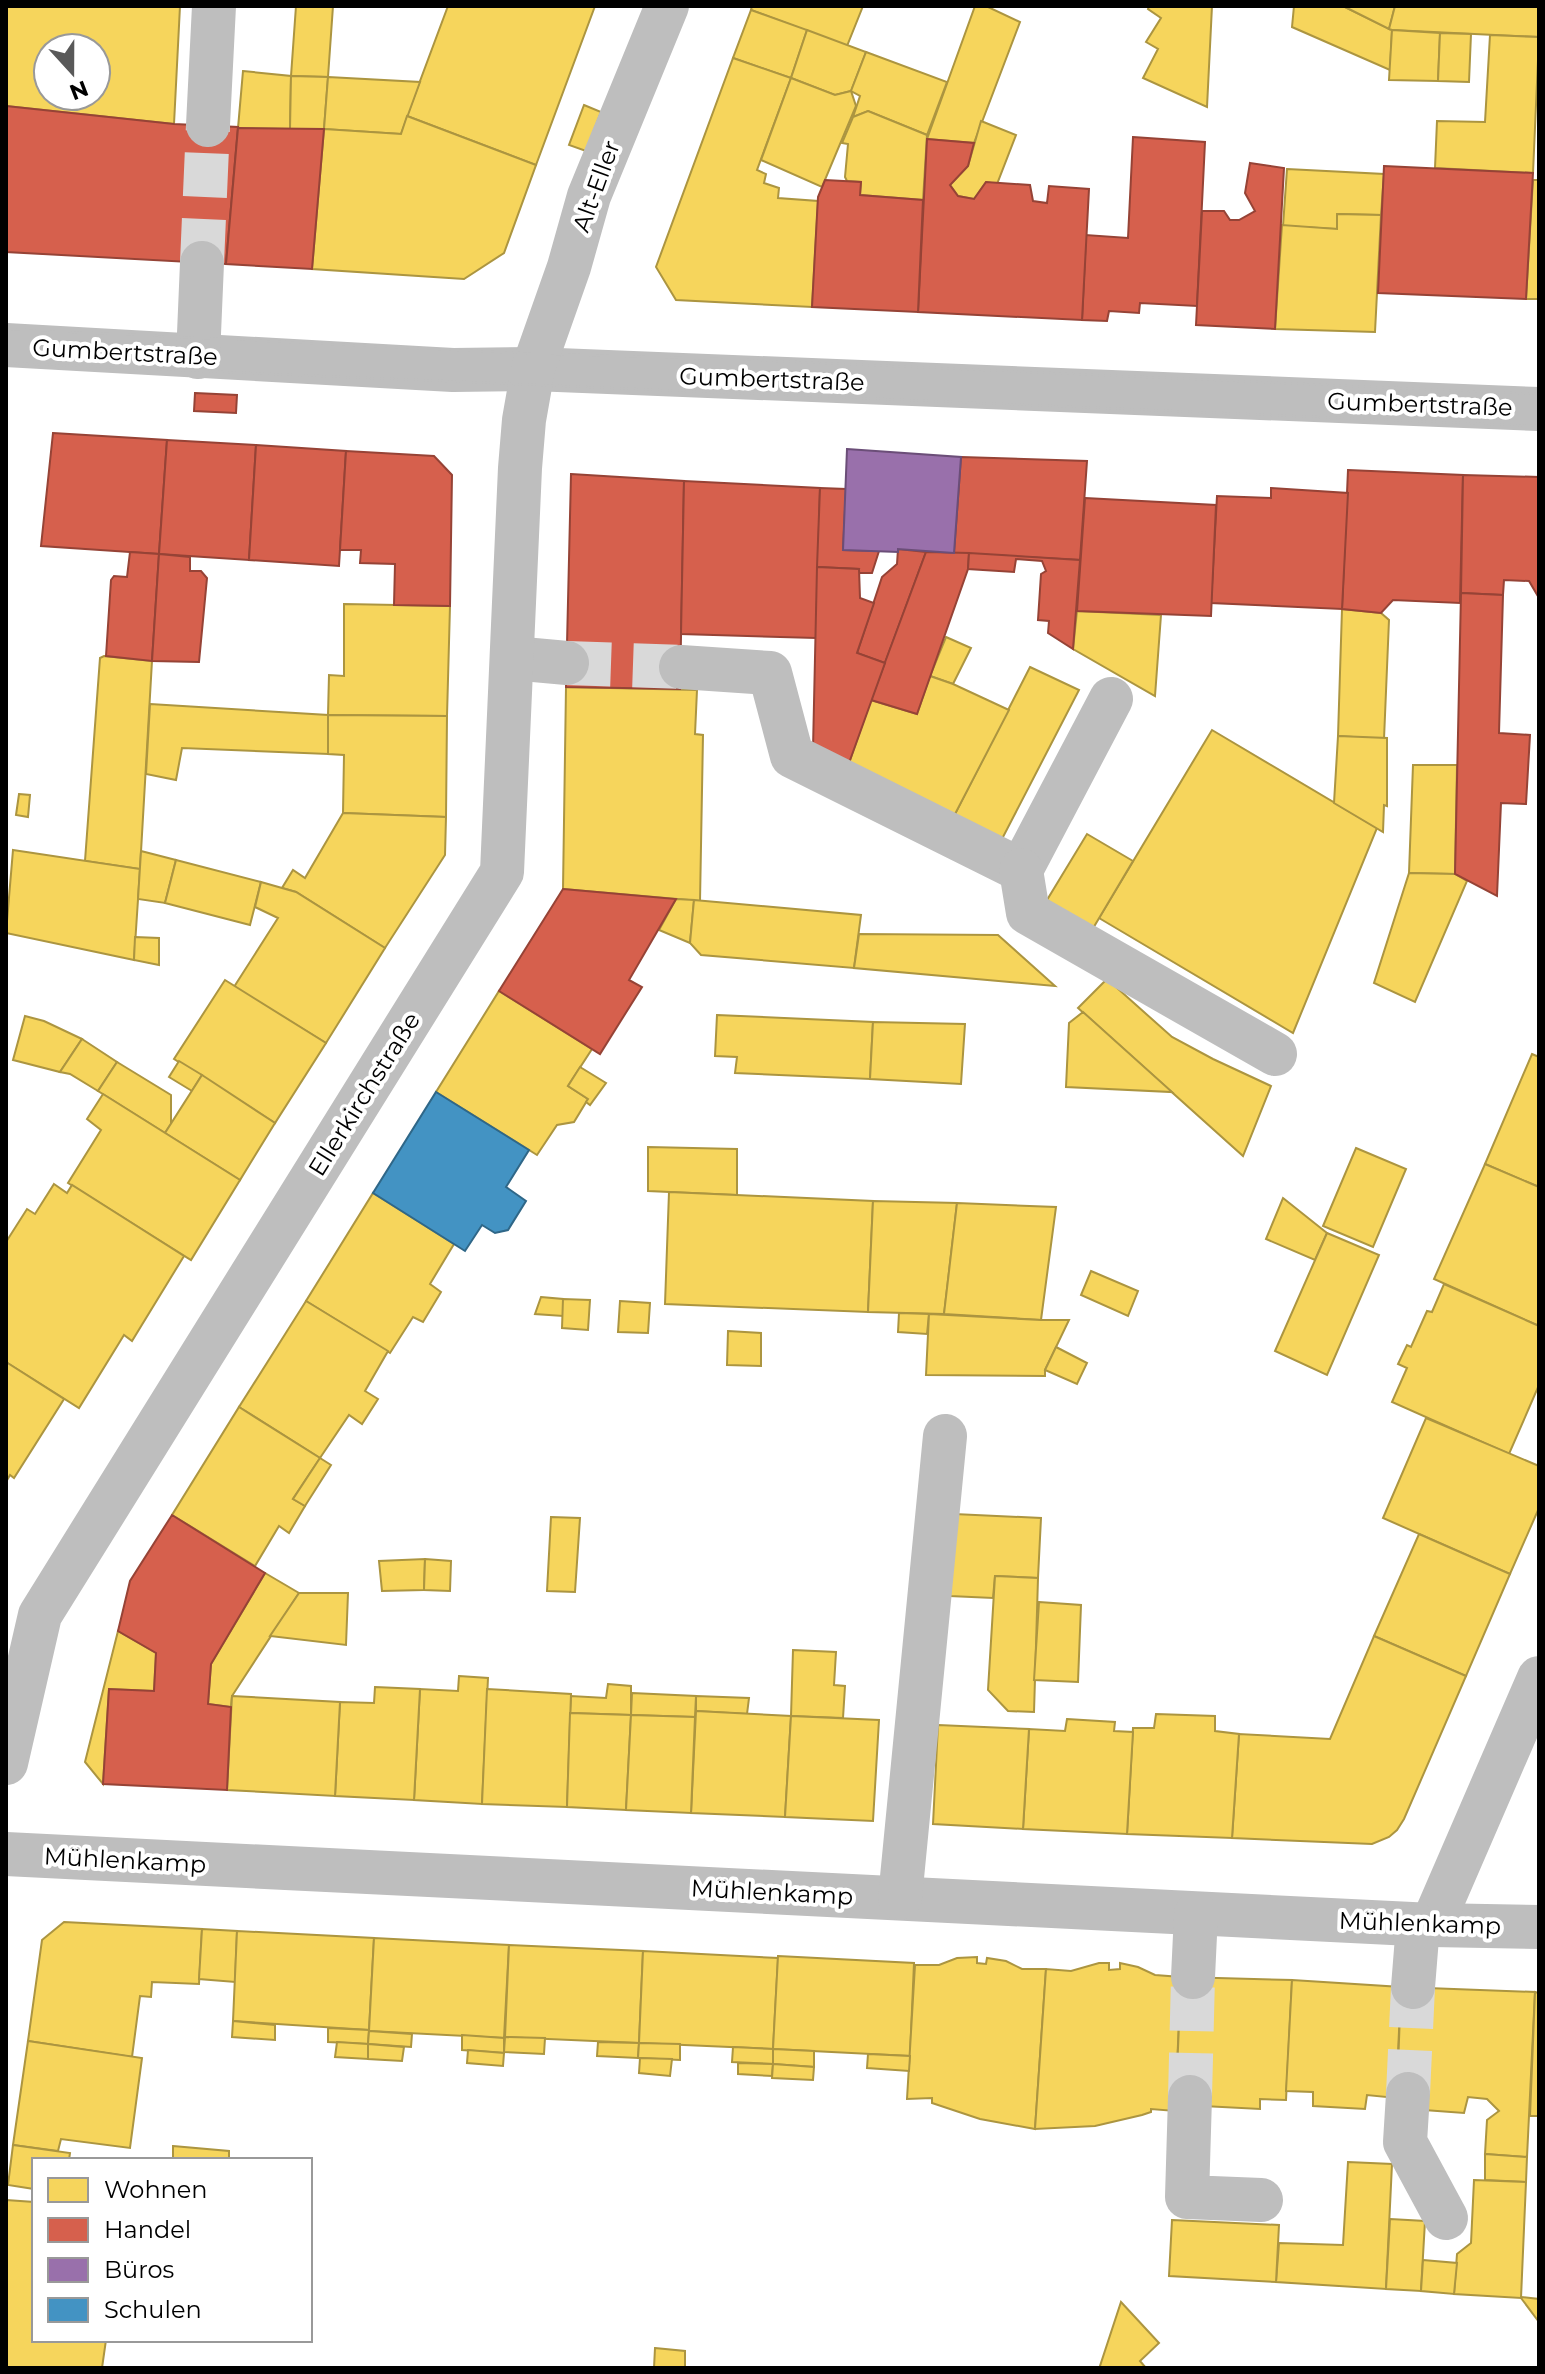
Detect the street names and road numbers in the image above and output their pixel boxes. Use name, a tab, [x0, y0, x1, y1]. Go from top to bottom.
street label: Alt-Eller	[566, 136, 626, 236]
street label: Gumbertstraße	[32, 333, 218, 371]
street label: Gumbertstraße	[679, 361, 865, 397]
street label: Gumbertstraße	[1327, 386, 1513, 422]
street label: Ellerkirchstraße	[302, 1007, 426, 1181]
street label: Mühlenkamp	[43, 1841, 207, 1879]
street label: Mühlenkamp	[690, 1873, 854, 1911]
street label: Mühlenkamp	[1338, 1906, 1502, 1940]

